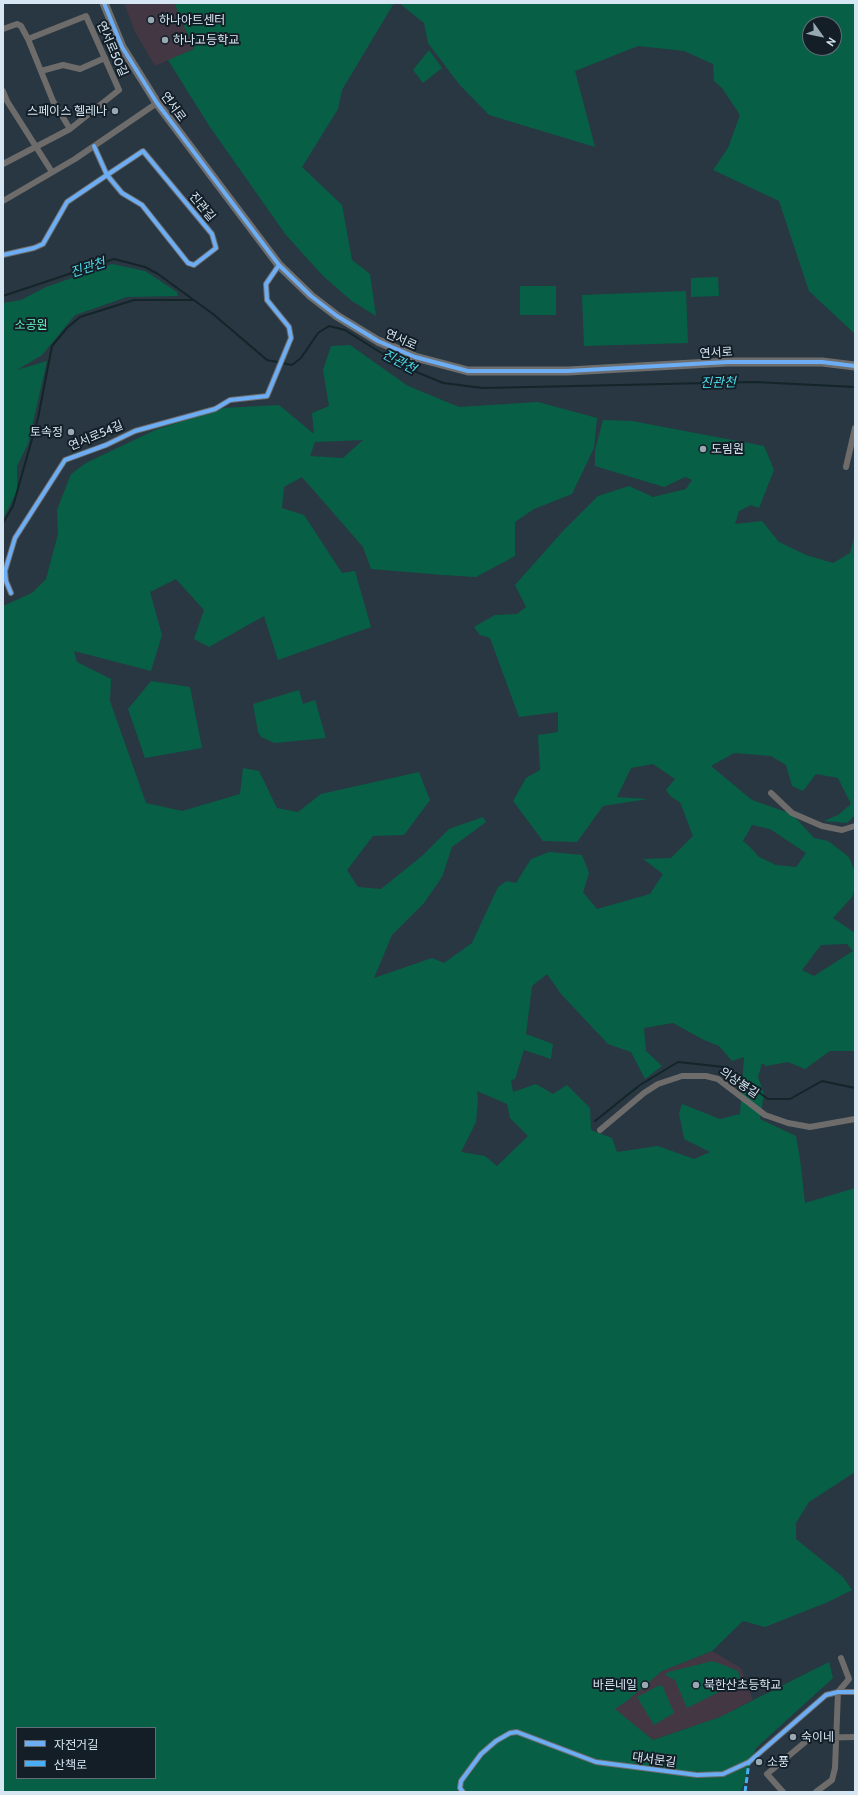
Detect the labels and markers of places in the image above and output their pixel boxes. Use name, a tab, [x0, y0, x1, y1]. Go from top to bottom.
place label: 하나아트센터	[159, 13, 225, 27]
marker: 하나아트센터	[146, 15, 156, 25]
place label: 하나고등학교	[173, 33, 239, 47]
marker: 하나고등학교	[160, 35, 170, 45]
place label: 스페이스 헬레나	[27, 104, 107, 118]
marker: 스페이스 헬레나	[110, 106, 120, 116]
place label: 토속정	[30, 425, 63, 439]
marker: 토속정	[66, 427, 76, 437]
place label: 도림원	[711, 442, 744, 456]
marker: 도림원	[698, 444, 708, 454]
place label: 바른네일	[593, 1678, 637, 1692]
place label: 북한산초등학교	[704, 1678, 781, 1692]
marker: 바른네일	[640, 1680, 650, 1690]
marker: 북한산초등학교	[691, 1680, 701, 1690]
place label: 숙이네	[801, 1730, 834, 1744]
marker: 숙이네	[788, 1732, 798, 1742]
place label: 소풍	[767, 1755, 789, 1769]
marker: 소풍	[754, 1757, 764, 1767]

